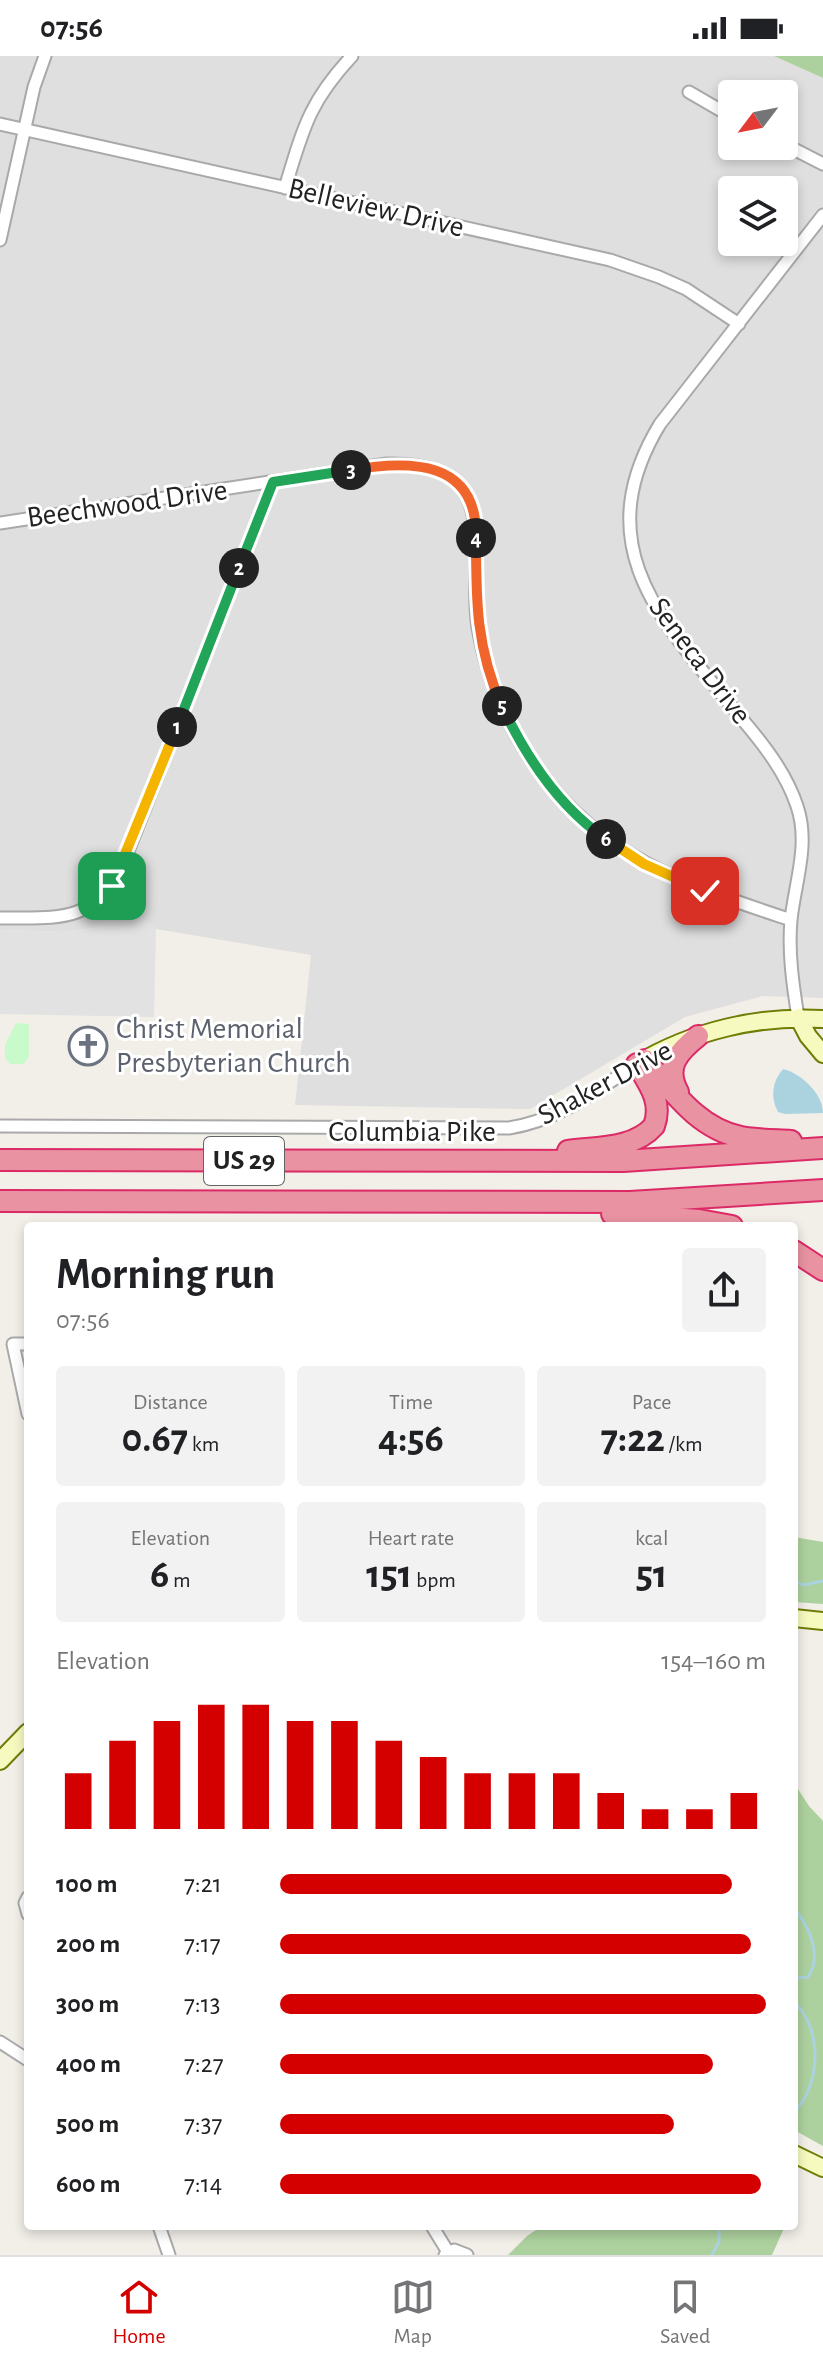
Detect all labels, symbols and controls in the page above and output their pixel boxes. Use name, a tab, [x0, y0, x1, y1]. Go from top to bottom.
text: 07:56	[40, 13, 103, 43]
north arrow	[718, 80, 798, 160]
map controls	[718, 80, 798, 256]
street label: Belleview Drive	[285, 173, 467, 243]
button: layers	[718, 176, 798, 256]
pin: 3	[331, 450, 371, 490]
text: 3	[346, 459, 356, 481]
street label: Beechwood Drive	[25, 475, 229, 533]
pin: 4	[456, 518, 496, 558]
text: 4	[470, 527, 482, 549]
pin: 2	[219, 548, 259, 588]
text: 2	[234, 557, 244, 579]
street label: Seneca Drive	[643, 592, 757, 730]
pin: 5	[482, 686, 522, 726]
text: 5	[497, 695, 507, 717]
pin: 1	[157, 707, 197, 747]
text: 1	[173, 716, 181, 738]
pin: 6	[586, 819, 626, 859]
text: 6	[601, 828, 611, 850]
pin	[78, 852, 146, 920]
pin	[671, 857, 739, 925]
icon: arrive	[90, 864, 134, 908]
icon: check	[683, 869, 727, 913]
place label: Christ Memorial Presbyterian Church	[116, 1014, 351, 1078]
church icon: Christ Memorial Presbyterian Church	[67, 1025, 109, 1067]
street label: Shaker Drive	[533, 1035, 677, 1131]
street label: Columbia Pike	[328, 1117, 496, 1147]
road number: US 29	[204, 1137, 284, 1185]
button: share	[682, 1248, 766, 1332]
text: Morning run	[56, 1253, 275, 1297]
text: 07:56	[56, 1307, 110, 1333]
text: Distance	[133, 1391, 208, 1413]
text: Time	[389, 1391, 433, 1413]
text: Pace	[632, 1391, 671, 1413]
text: 0.67	[121, 1419, 188, 1459]
text: 4:56	[378, 1419, 444, 1459]
text: 7:22	[601, 1419, 665, 1459]
text: km	[188, 1433, 219, 1455]
text: /km	[665, 1433, 703, 1455]
text: Elevation	[131, 1527, 210, 1549]
text: Heart rate	[368, 1527, 454, 1549]
text: kcal	[635, 1527, 668, 1549]
text: 6	[150, 1555, 169, 1595]
text: 151	[366, 1555, 412, 1595]
text: 51	[636, 1555, 668, 1595]
text: m	[169, 1569, 191, 1591]
text: bpm	[412, 1569, 456, 1591]
text: Elevation	[56, 1648, 150, 1674]
text: 154–160 m	[661, 1648, 766, 1674]
text: 100 m	[56, 1871, 117, 1897]
text: 7:21	[184, 1871, 222, 1897]
text: 200 m	[56, 1931, 120, 1957]
text: 7:17	[184, 1931, 221, 1957]
text: 300 m	[56, 1991, 119, 2017]
text: 7:13	[184, 1991, 220, 2017]
text: 400 m	[56, 2051, 121, 2077]
text: 7:27	[184, 2051, 223, 2077]
text: 500 m	[56, 2111, 119, 2137]
text: 7:37	[184, 2111, 222, 2137]
text: 600 m	[56, 2171, 121, 2197]
text: 7:14	[184, 2171, 222, 2197]
tab: Home	[113, 2275, 166, 2349]
tab: Map	[391, 2275, 435, 2349]
tab: Saved	[660, 2275, 710, 2349]

